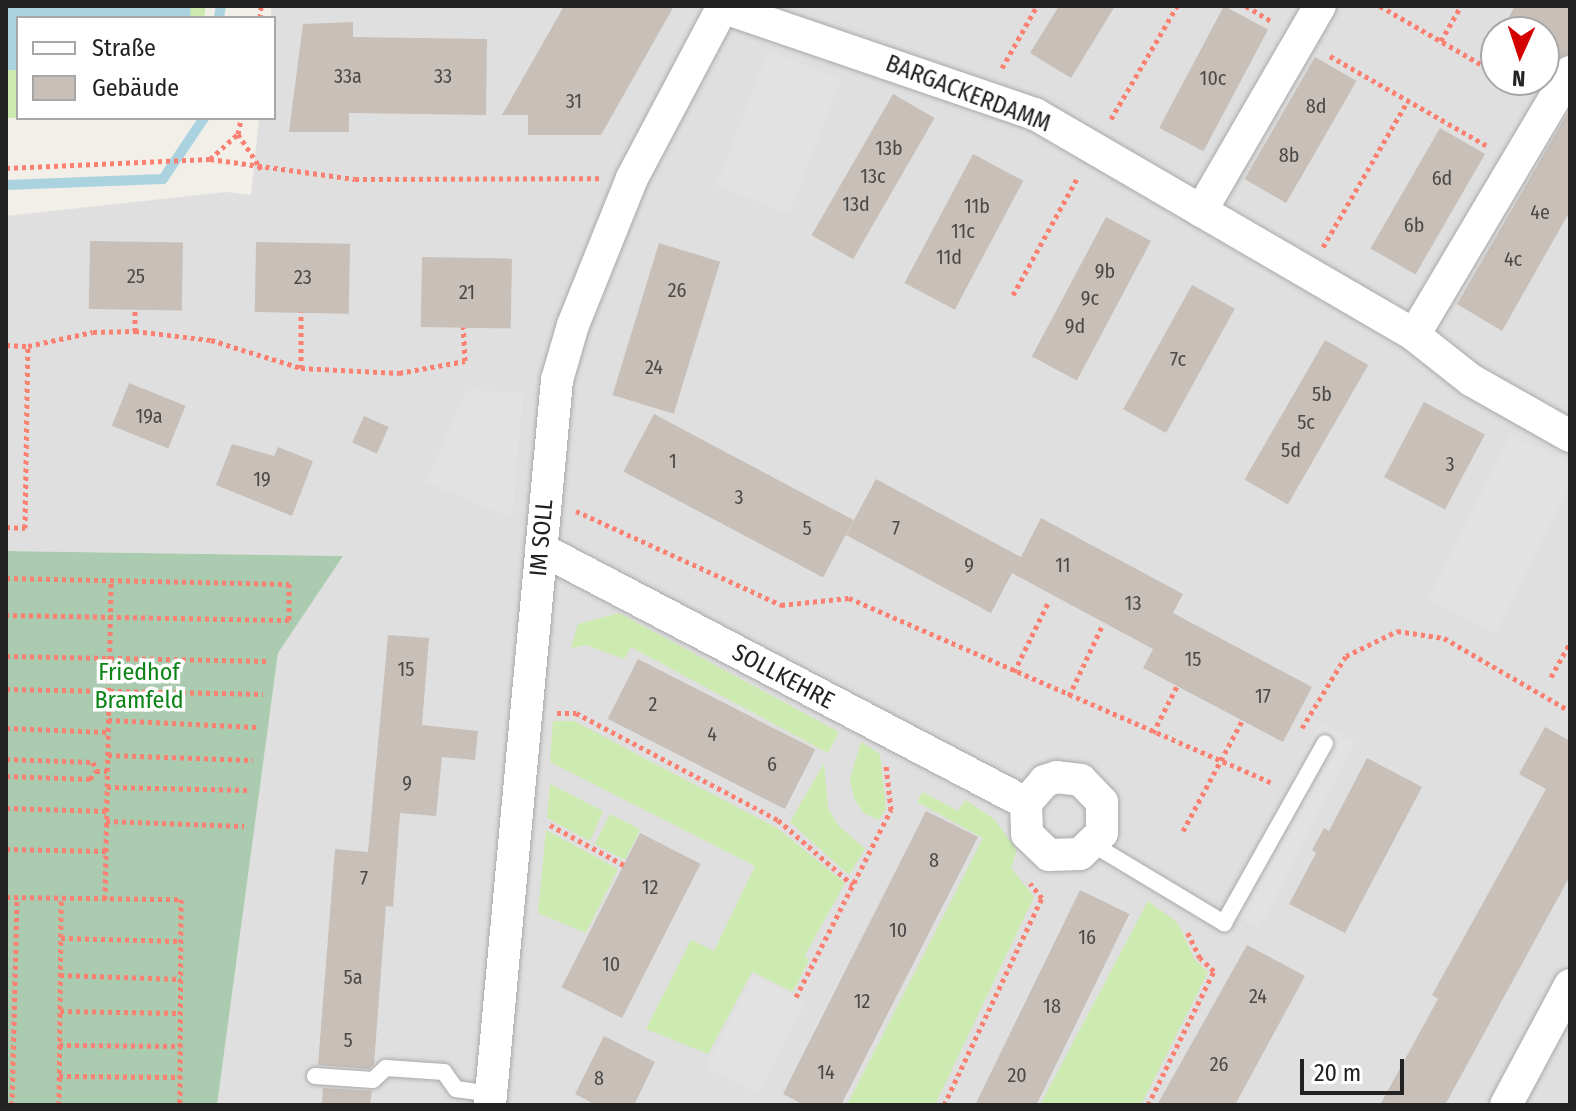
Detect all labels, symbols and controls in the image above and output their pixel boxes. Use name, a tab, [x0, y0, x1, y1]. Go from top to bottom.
legend	[16, 16, 276, 120]
north arrow	[1480, 16, 1560, 96]
text: Straße	[92, 34, 156, 62]
street label: BARGACKERDAMM	[881, 49, 1055, 139]
house number: 33a	[334, 64, 362, 88]
house number: 33	[434, 64, 452, 88]
text: N	[1512, 65, 1526, 92]
house number: 10c	[1200, 66, 1226, 90]
text: Gebäude	[92, 74, 179, 102]
house number: 31	[566, 89, 582, 113]
house number: 8d	[1306, 94, 1326, 118]
house number: 13b	[875, 136, 903, 160]
house number: 8b	[1279, 143, 1299, 167]
house number: 13c	[860, 164, 886, 188]
house number: 6d	[1432, 166, 1452, 190]
house number: 13d	[842, 192, 870, 216]
house number: 11b	[964, 194, 990, 218]
house number: 4e	[1530, 200, 1550, 224]
house number: 6b	[1404, 213, 1424, 237]
house number: 11c	[951, 219, 975, 243]
house number: 11d	[936, 245, 962, 269]
house number: 4c	[1504, 247, 1522, 271]
house number: 9b	[1095, 259, 1115, 283]
house number: 25	[127, 264, 145, 288]
house number: 23	[294, 265, 312, 289]
house number: 26	[668, 278, 686, 302]
house number: 21	[459, 280, 475, 304]
house number: 9c	[1081, 286, 1099, 310]
house number: 9d	[1065, 314, 1085, 338]
house number: 7c	[1170, 347, 1186, 371]
house number: 24	[645, 355, 663, 379]
house number: 5b	[1312, 382, 1332, 406]
house number: 19a	[135, 404, 163, 428]
house number: 5c	[1297, 410, 1315, 434]
house number: 5d	[1281, 438, 1301, 462]
house number: 1	[669, 449, 677, 473]
house number: 3	[1445, 452, 1455, 476]
house number: 19	[253, 467, 271, 491]
house number: 3	[734, 485, 744, 509]
street label: IM SOLL	[524, 498, 560, 578]
house number: 5	[802, 516, 812, 540]
house number: 7	[892, 516, 900, 540]
house number: 9	[964, 553, 974, 577]
house number: 11	[1055, 553, 1071, 577]
house number: 13	[1125, 591, 1141, 615]
street label: SOLLKEHRE	[727, 638, 839, 716]
house number: 15	[1185, 647, 1201, 671]
house number: 15	[398, 657, 414, 681]
park label: Friedhof Bramfeld	[94, 659, 184, 715]
house number: 17	[1255, 684, 1271, 708]
house number: 2	[649, 692, 657, 716]
house number: 4	[707, 722, 717, 746]
house number: 6	[767, 752, 777, 776]
house number: 9	[402, 771, 412, 795]
house number: 8	[929, 848, 939, 872]
house number: 7	[360, 866, 368, 890]
house number: 12	[642, 875, 658, 899]
house number: 10	[889, 918, 907, 942]
house number: 16	[1078, 925, 1096, 949]
house number: 10	[602, 952, 620, 976]
house number: 5a	[344, 965, 362, 989]
house number: 24	[1249, 984, 1267, 1008]
house number: 12	[854, 989, 870, 1013]
house number: 18	[1043, 994, 1061, 1018]
house number: 5	[343, 1028, 353, 1052]
scale bar	[1304, 1043, 1408, 1093]
house number: 26	[1210, 1052, 1228, 1076]
text: 20 m	[1314, 1059, 1361, 1087]
house number: 14	[817, 1060, 835, 1084]
house number: 20	[1007, 1063, 1027, 1087]
house number: 8	[594, 1066, 604, 1090]

